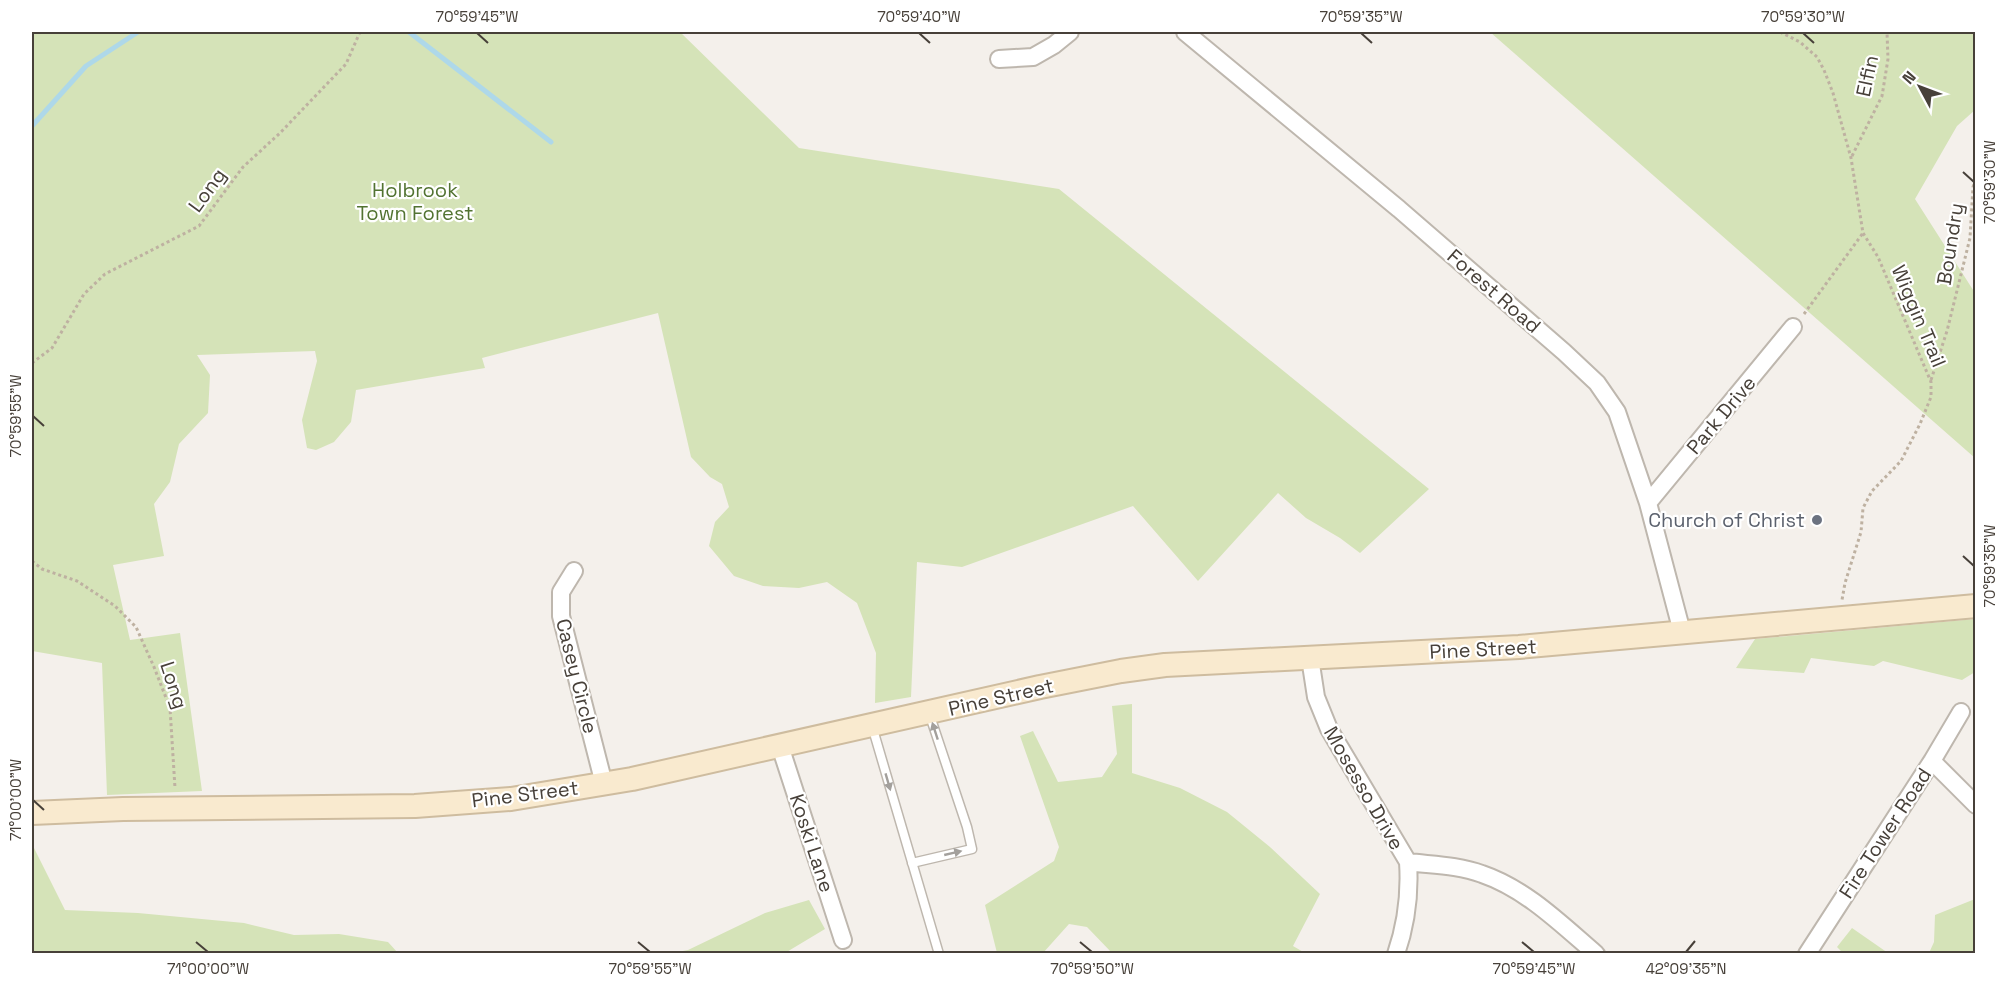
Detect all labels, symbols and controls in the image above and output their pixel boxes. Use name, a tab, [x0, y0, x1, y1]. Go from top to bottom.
text: 70°59'45"W	[436, 7, 518, 26]
text: 70°59'40"W	[877, 7, 961, 26]
text: 70°59'35"W	[1319, 7, 1403, 26]
text: 70°59'30"W	[1761, 7, 1845, 26]
street label: Elfin	[1850, 53, 1884, 99]
north arrow	[1890, 57, 1950, 117]
text: N	[1898, 67, 1921, 88]
text: 70°59'30"W	[1980, 140, 1999, 224]
street label: Long	[182, 163, 232, 217]
park label: Holbrook Town Forest	[357, 177, 473, 226]
street label: Boundry	[1931, 201, 1969, 287]
street label: Forest Road	[1442, 243, 1546, 339]
street label: Wiggin Trail	[1886, 261, 1952, 371]
street label: Park Drive	[1681, 370, 1761, 460]
text: 70°59'55"W	[6, 374, 25, 458]
place label: Church of Christ	[1648, 507, 1805, 533]
marker: Church of Christ	[1810, 513, 1824, 527]
text: 70°59'35"W	[1980, 524, 1999, 608]
street label: Casey Circle	[550, 616, 604, 736]
street label: Pine Street	[1429, 633, 1537, 665]
street label: Long	[154, 658, 194, 712]
street label: Pine Street	[946, 672, 1056, 722]
one-way arrow	[930, 722, 940, 740]
street label: Mosesso Drive	[1318, 722, 1410, 854]
text: 71°00'00"W	[6, 759, 25, 841]
street label: Fire Tower Road	[1833, 763, 1937, 903]
one-way arrow	[884, 773, 893, 791]
street label: Pine Street	[470, 775, 580, 813]
street label: Koski Lane	[784, 790, 840, 896]
one-way arrow	[943, 848, 962, 857]
text: 71°00'00"W	[167, 959, 249, 978]
text: 70°59'55"W	[608, 959, 692, 978]
text: 70°59'50"W	[1050, 959, 1134, 978]
text: 70°59'45"W	[1493, 959, 1575, 978]
text: 42°09'35"N	[1645, 959, 1727, 978]

